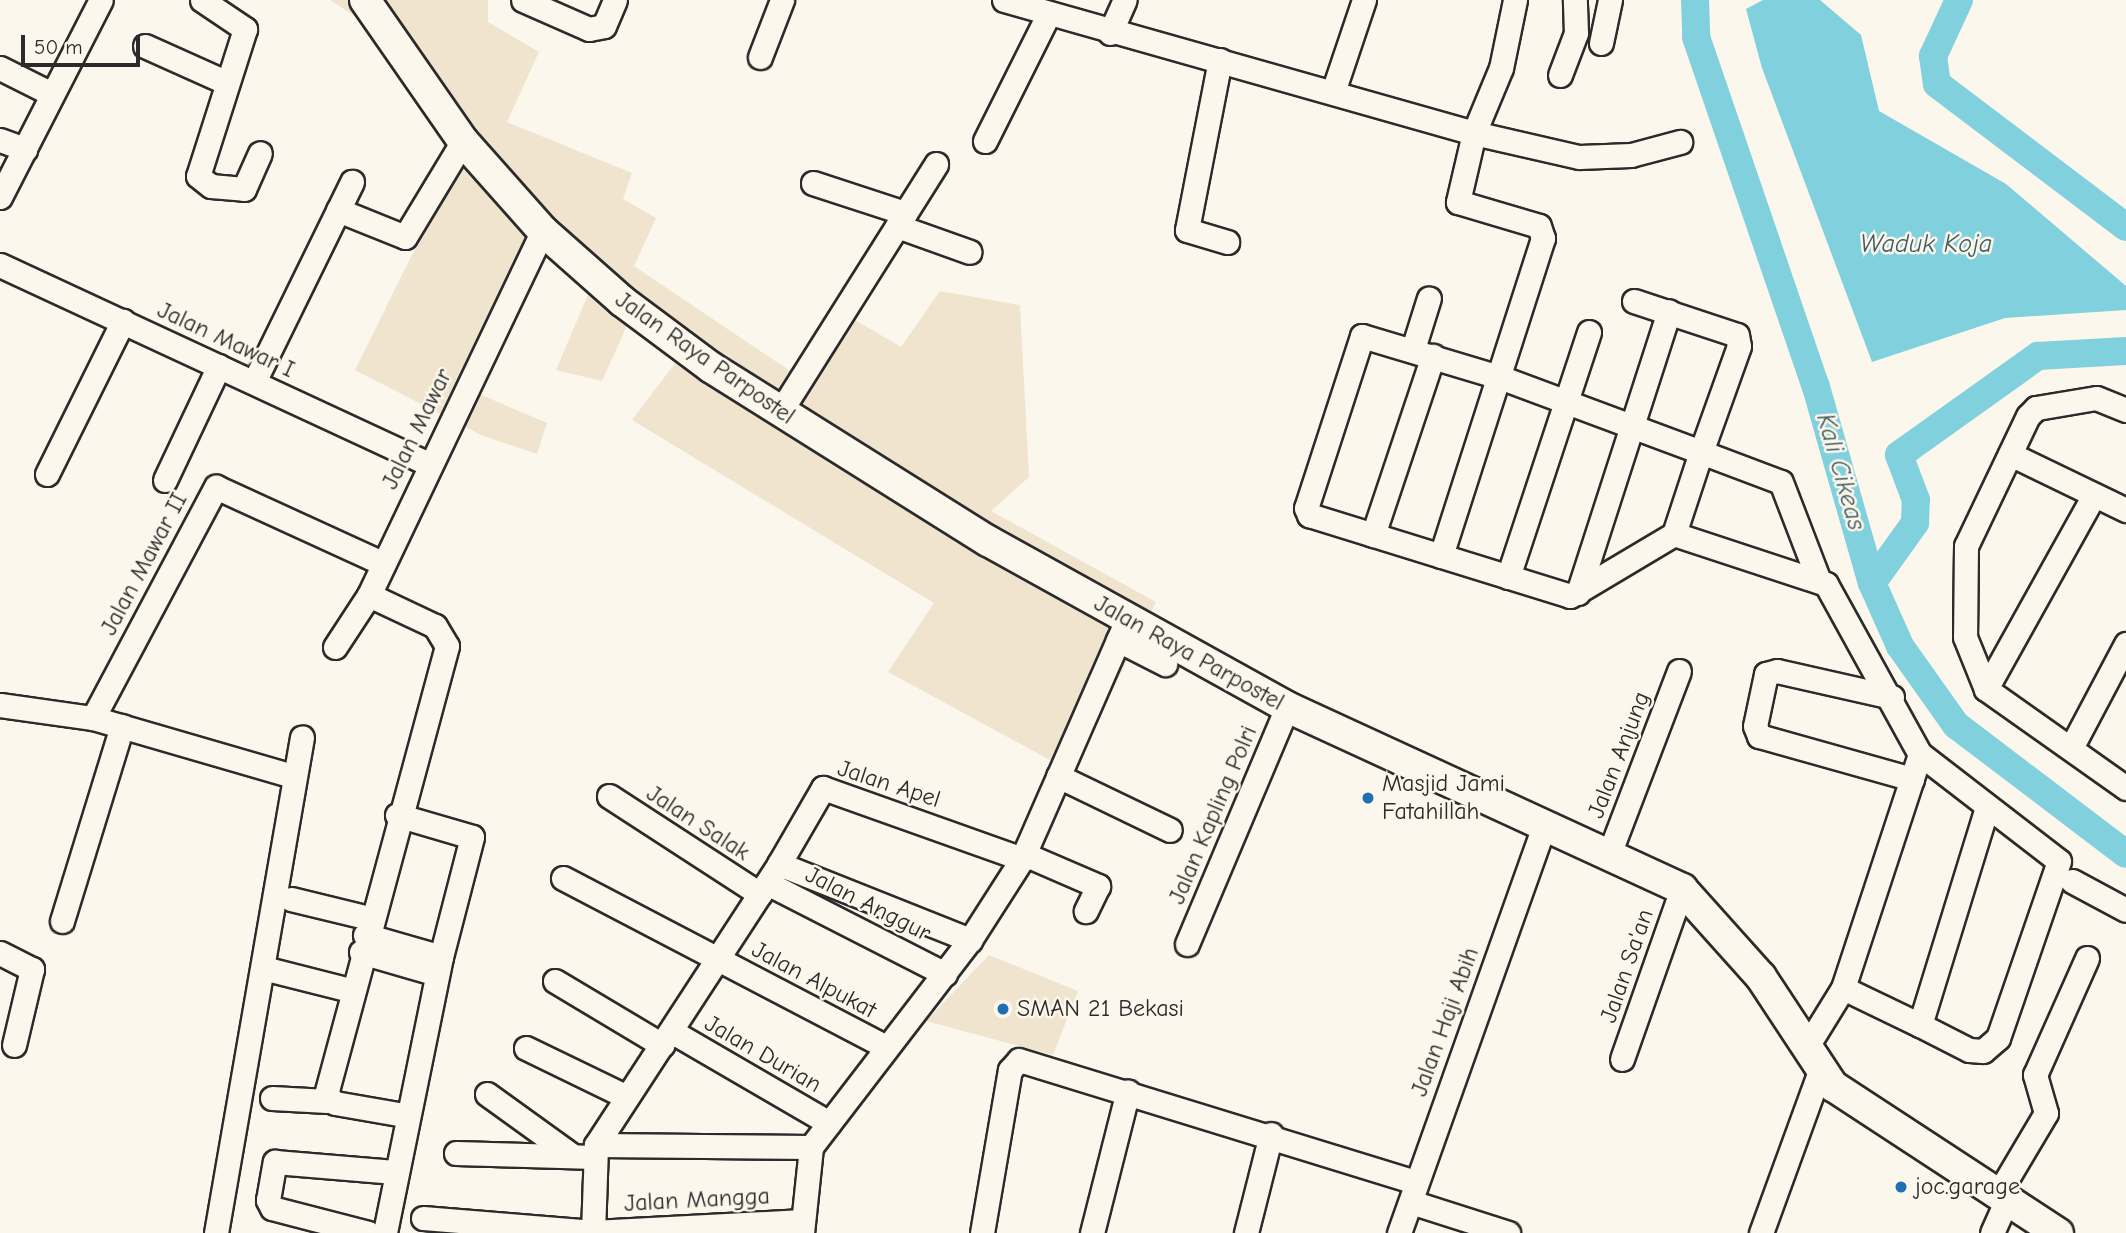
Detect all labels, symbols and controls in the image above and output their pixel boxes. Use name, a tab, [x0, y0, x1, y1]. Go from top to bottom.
scale bar	[24, 21, 144, 65]
text: 50 m	[34, 35, 83, 59]
water label: Waduk Koja	[1860, 229, 1992, 261]
street label: Jalan Raya Parpostel	[610, 285, 800, 431]
street label: Jalan Mawar I	[153, 296, 299, 384]
street label: Jalan Mawar	[375, 364, 459, 494]
water label: Kali Cikeas	[1808, 410, 1872, 534]
street label: Jalan Mawar II	[94, 488, 194, 640]
street label: Jalan Raya Parpostel	[1089, 589, 1289, 717]
street label: Jalan Anjung	[1582, 688, 1656, 822]
street label: Jalan Kapling Polri	[1162, 722, 1264, 908]
street label: Jalan Apel	[834, 754, 944, 814]
place label: Masjid Jami Fatahillah	[1382, 770, 1505, 826]
street label: Jalan Salak	[641, 779, 755, 867]
marker: Masjid Jami Fatahillah	[1360, 790, 1376, 806]
street label: Jalan Anggur	[801, 860, 935, 948]
street label: Jalan Sa'an	[1594, 905, 1660, 1027]
street label: Jalan Alpukat	[747, 935, 881, 1025]
street label: Jalan Haji Abih	[1405, 944, 1485, 1100]
place label: SMAN 21 Bekasi	[1017, 995, 1184, 1023]
marker: SMAN 21 Bekasi	[995, 1001, 1011, 1017]
street label: Jalan Durian	[699, 1009, 827, 1099]
place label: joc.garage	[1915, 1173, 2020, 1201]
marker: joc.garage	[1893, 1179, 1909, 1195]
street label: Jalan Mangga	[623, 1182, 771, 1218]

